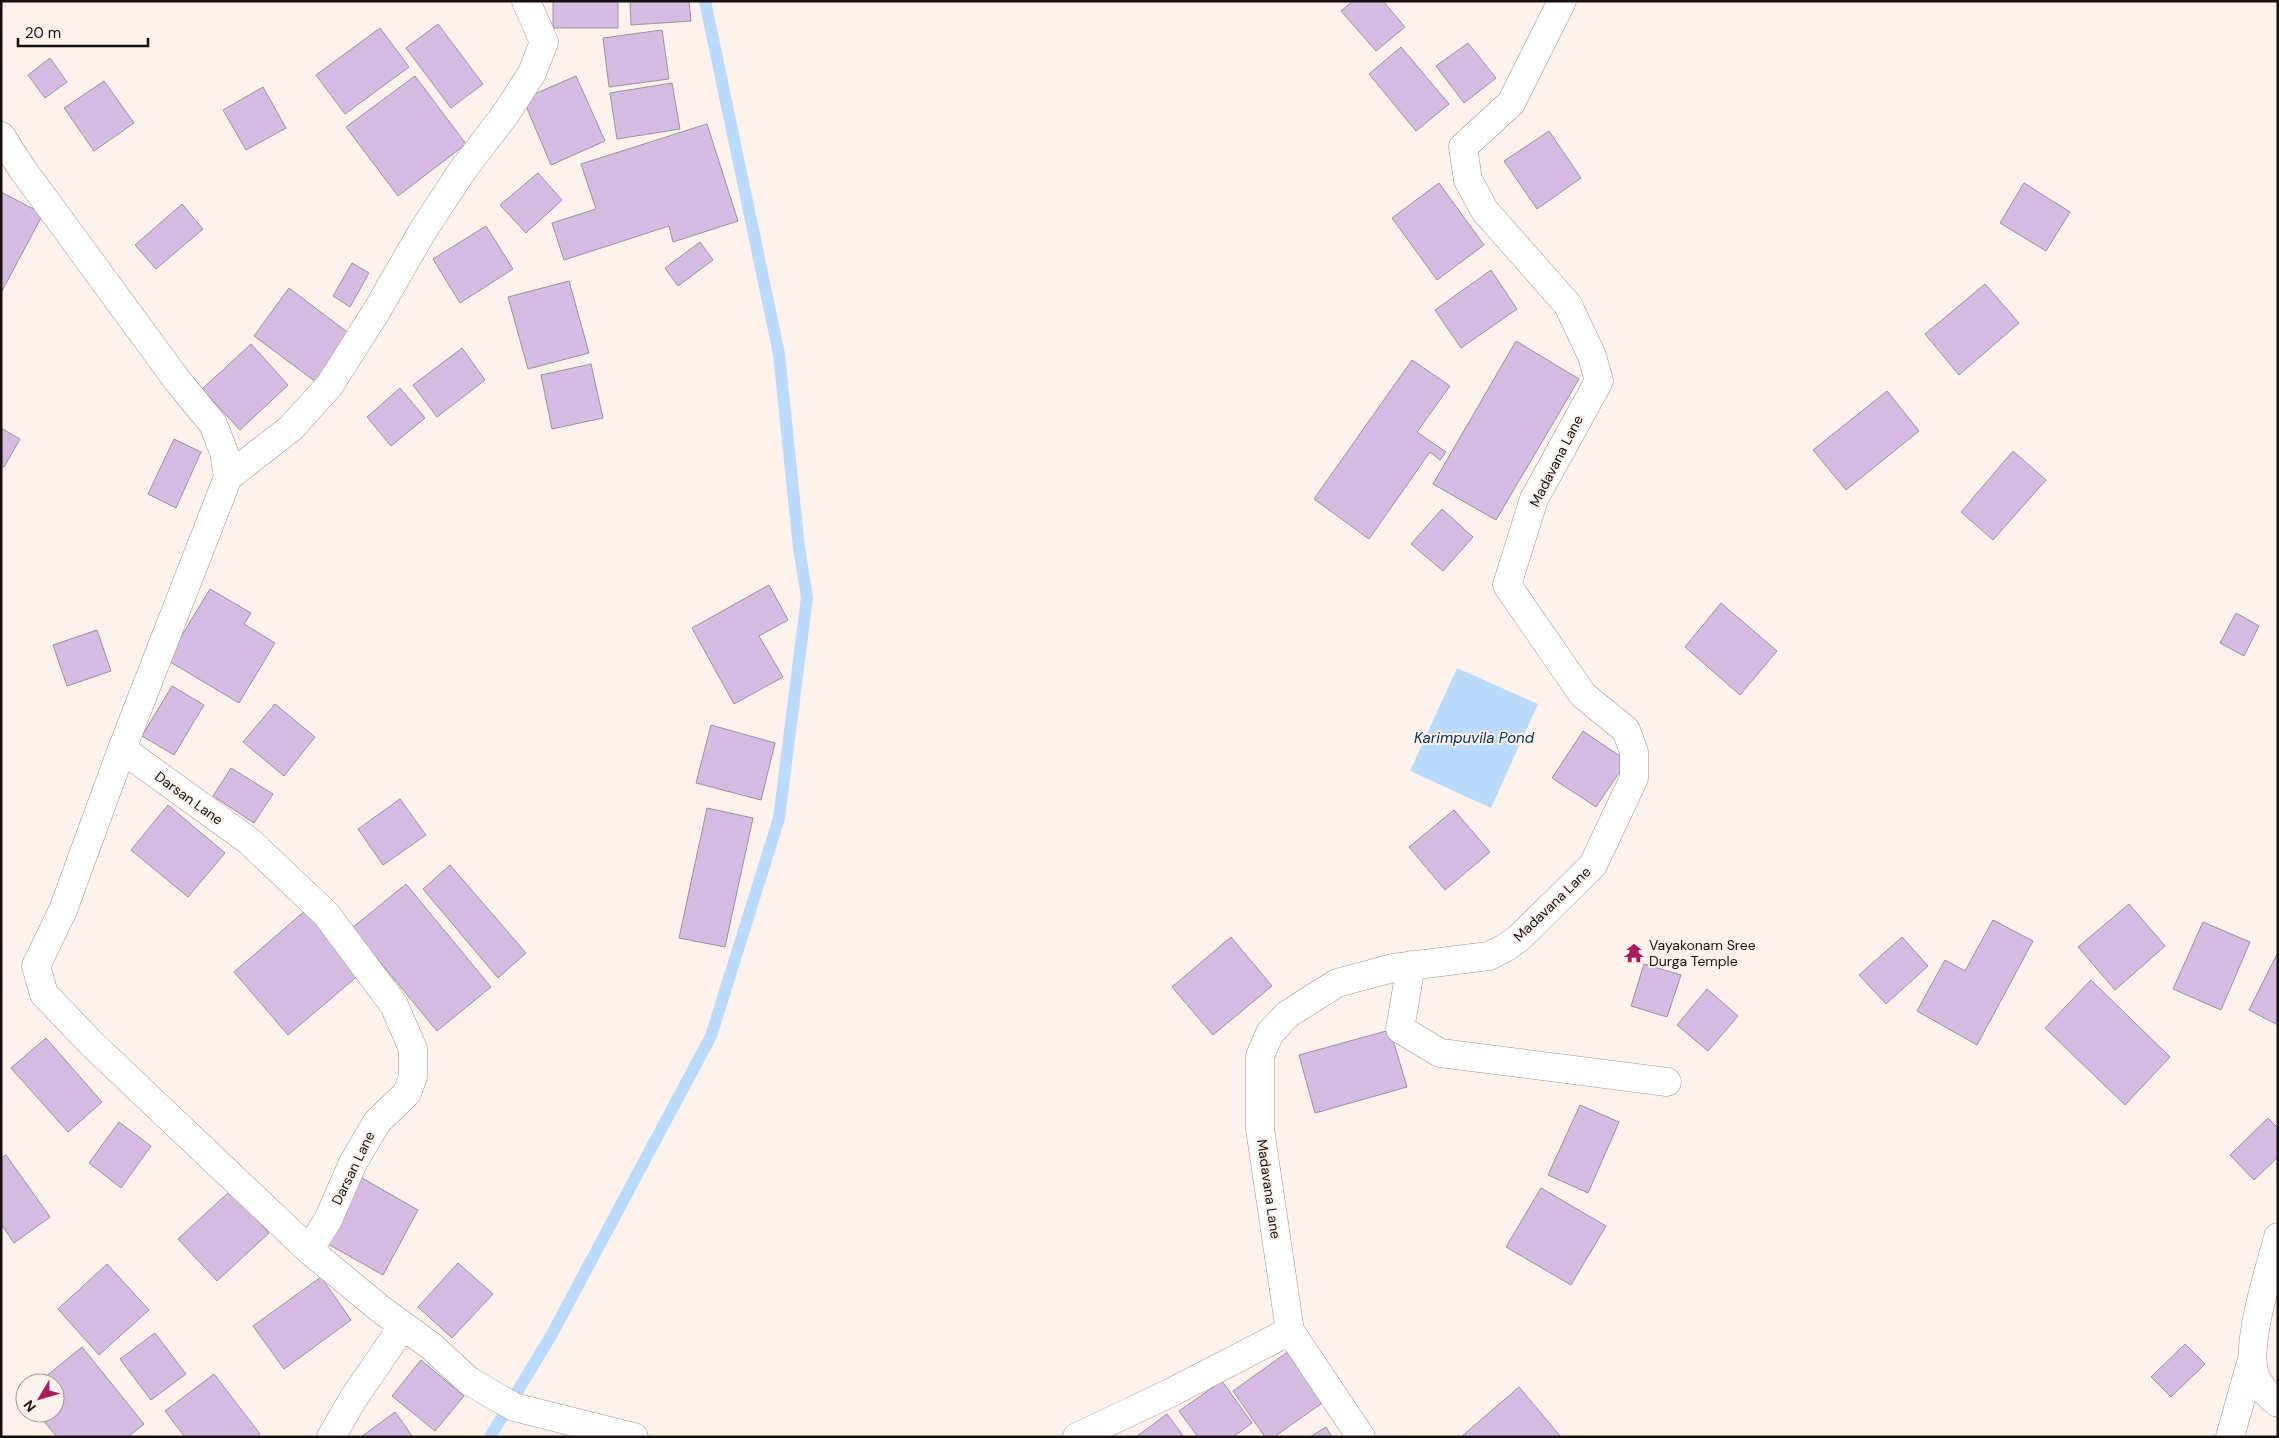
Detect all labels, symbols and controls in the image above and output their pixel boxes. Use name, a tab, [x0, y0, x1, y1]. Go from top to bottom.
scale bar	[18, 15, 148, 47]
text: 20 m	[25, 23, 61, 43]
street label: Madavana Lane	[1525, 412, 1587, 510]
water label: Karimpuvila Pond	[1414, 728, 1535, 748]
street label: Darsan Lane	[151, 767, 227, 829]
street label: Madavana Lane	[1510, 863, 1594, 945]
place label: Vayakonam Sree Durga Temple	[1649, 936, 1756, 970]
temple icon: Vayakonam Sree Durga Temple	[1623, 942, 1645, 964]
street label: Darsan Lane	[327, 1128, 379, 1208]
street label: Madavana Lane	[1253, 1138, 1285, 1240]
north arrow	[15, 1373, 65, 1423]
text: N	[20, 1396, 40, 1416]

